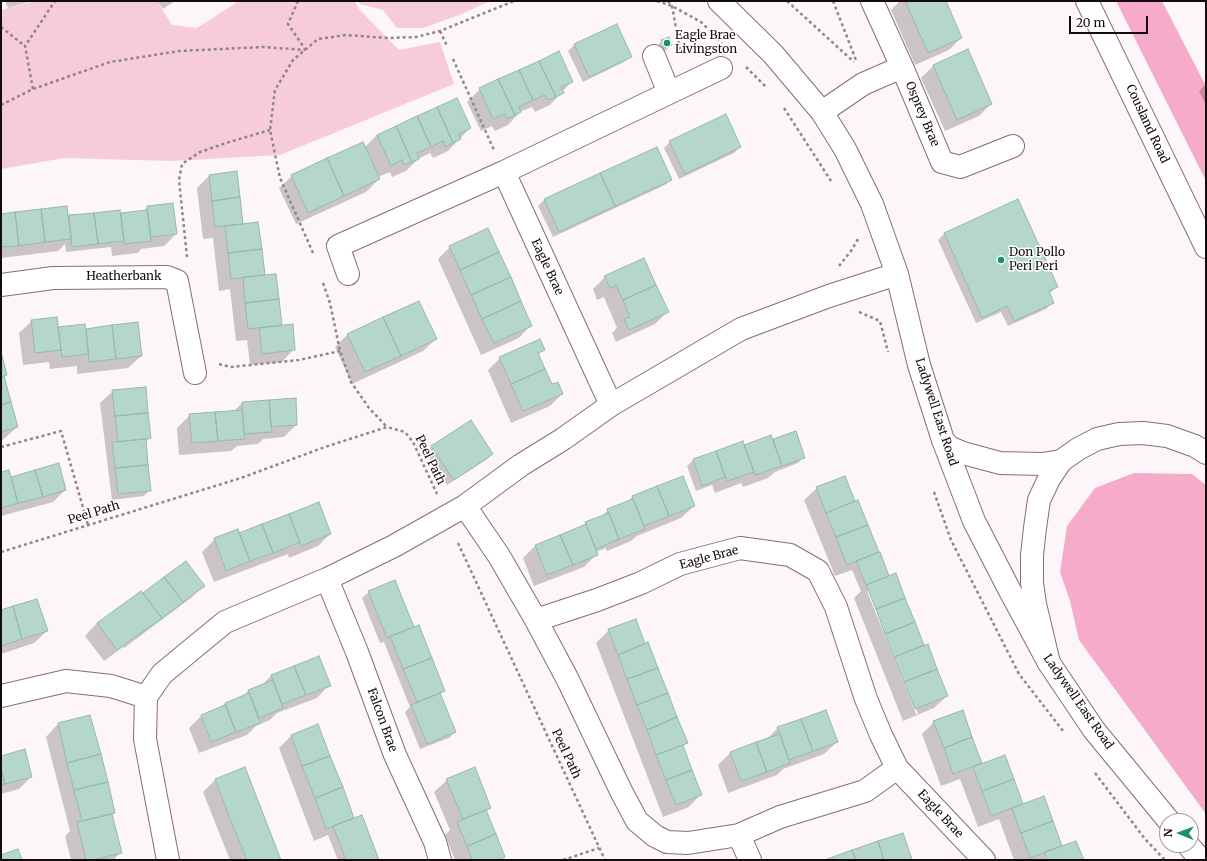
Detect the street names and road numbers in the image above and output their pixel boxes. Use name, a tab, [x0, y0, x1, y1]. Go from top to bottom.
street label: Osprey Brae	[902, 79, 942, 149]
street label: Cousland Road	[1122, 82, 1172, 166]
street label: Eagle Brae	[528, 237, 566, 297]
street label: Heatherbank	[86, 270, 162, 284]
street label: Ladywell East Road	[912, 356, 960, 468]
street label: Peel Path	[412, 433, 448, 487]
street label: Peel Path	[66, 498, 122, 528]
street label: Eagle Brae	[678, 543, 740, 573]
street label: Ladywell East Road	[1040, 652, 1116, 752]
street label: Falcon Brae	[364, 686, 400, 754]
street label: Peel Path	[548, 727, 584, 781]
street label: Eagle Brae	[914, 787, 966, 841]

